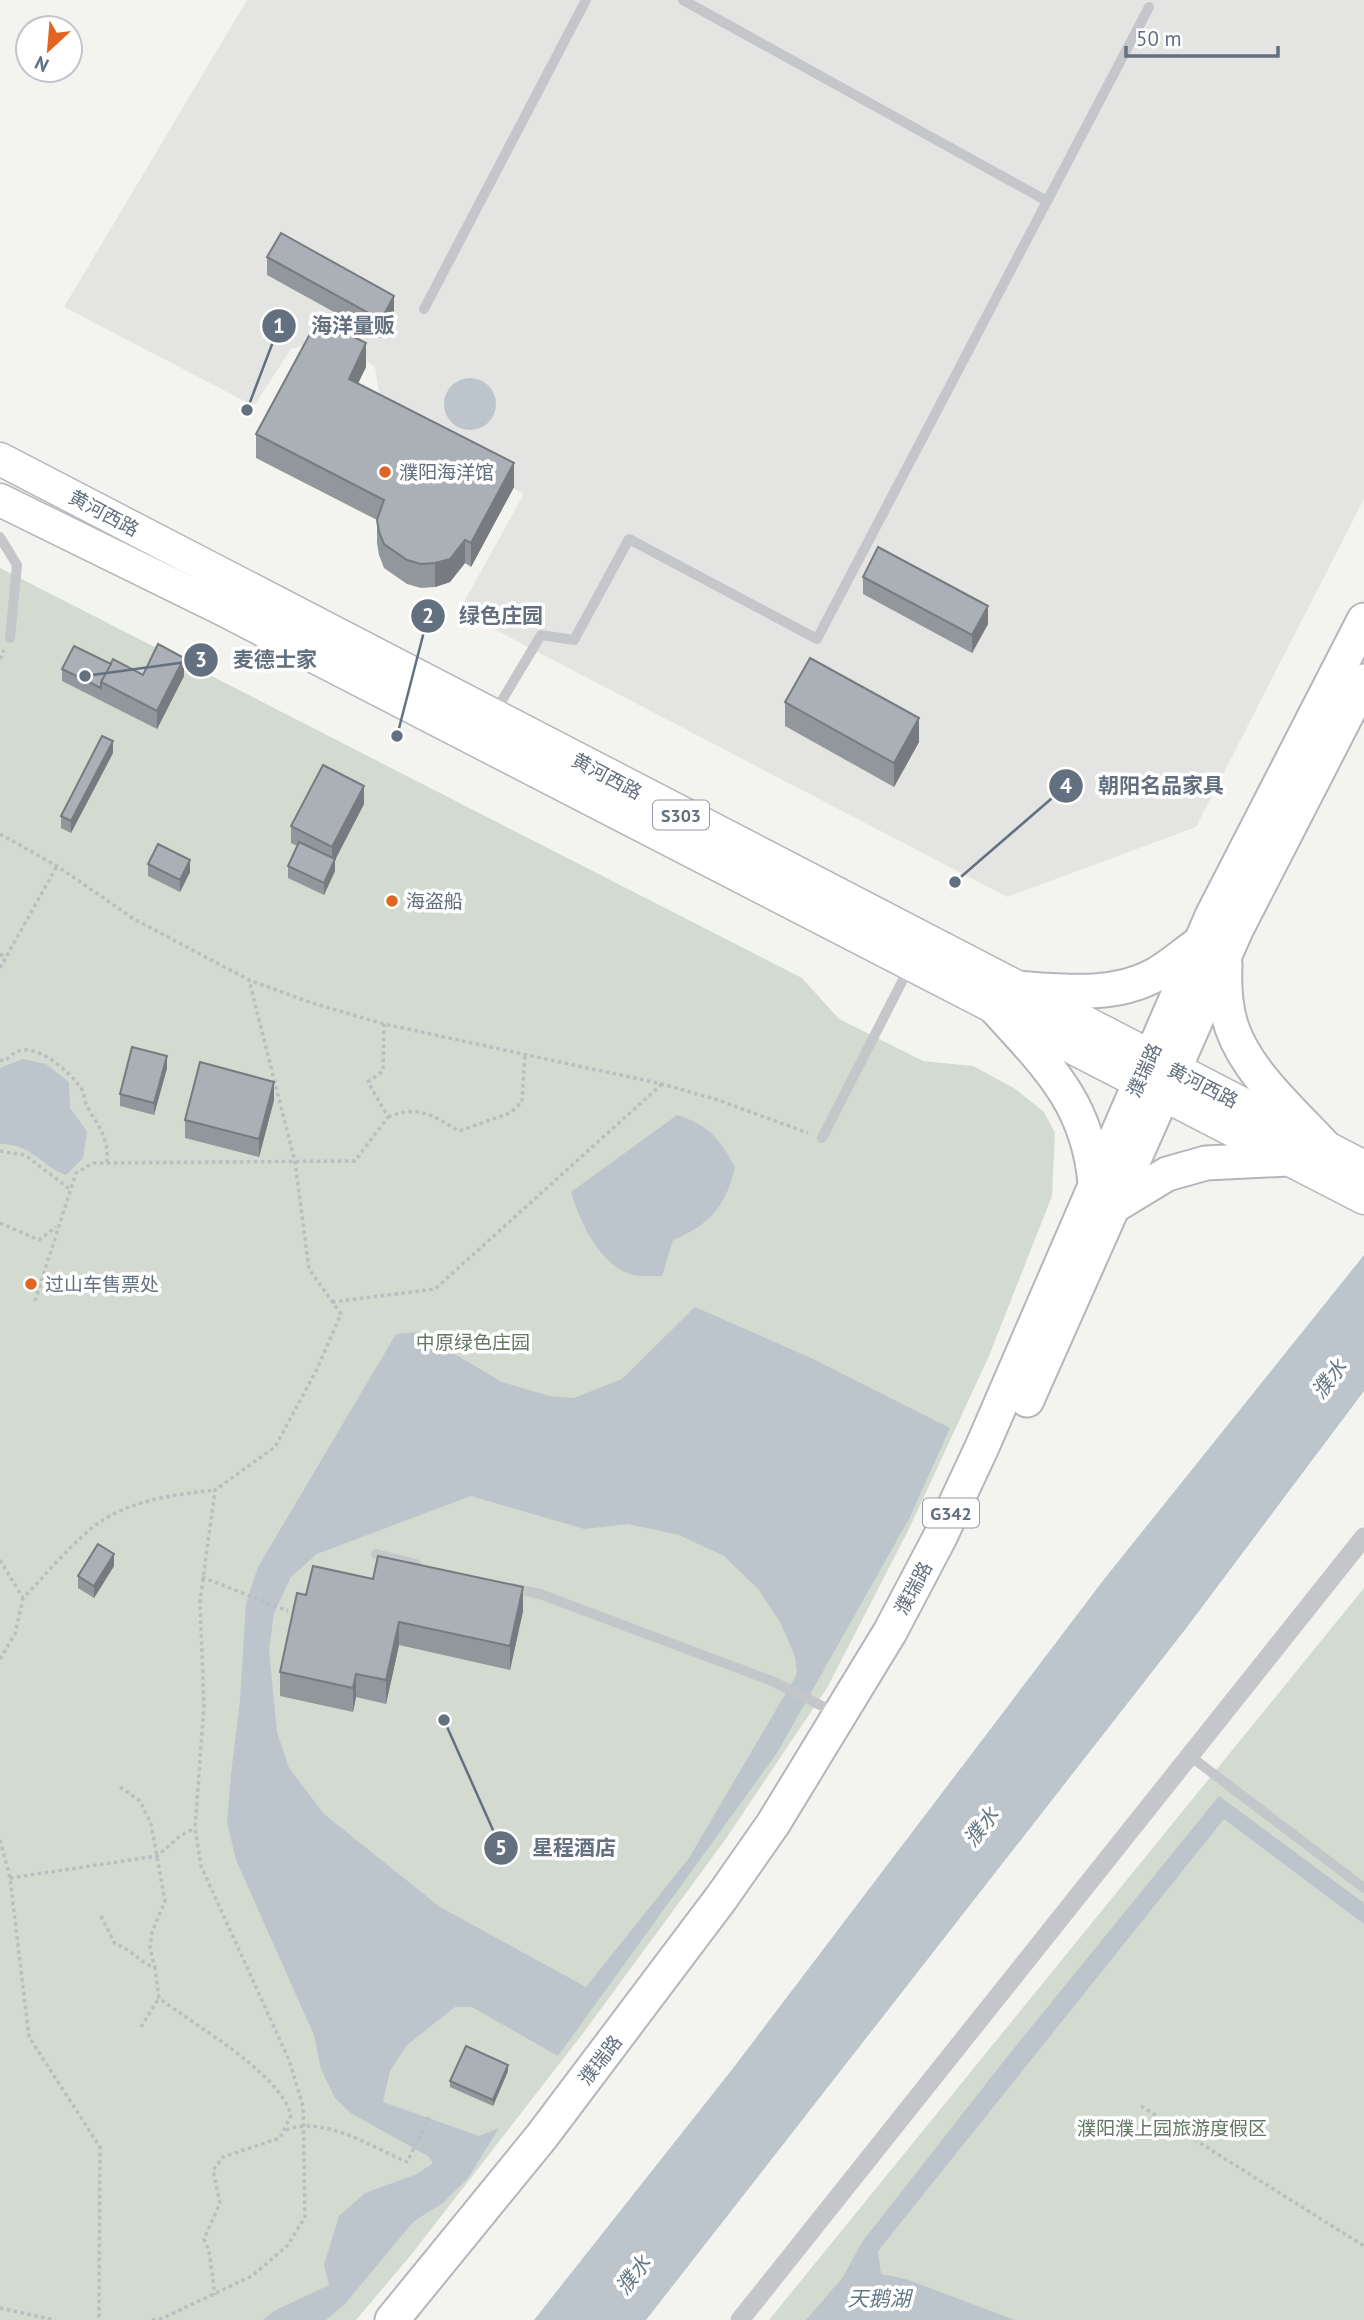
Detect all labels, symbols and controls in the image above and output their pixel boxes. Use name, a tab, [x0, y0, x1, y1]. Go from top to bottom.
north arrow	[14, 14, 84, 84]
scale bar	[1126, 14, 1278, 58]
text: 50 m	[1136, 25, 1182, 52]
text: N	[31, 51, 52, 78]
callout: 海洋量贩	[262, 305, 409, 347]
text: 1	[273, 312, 285, 339]
text: 海洋量贩	[311, 312, 395, 339]
place label: 濮阳海洋馆	[399, 460, 494, 484]
marker: 濮阳海洋馆	[377, 464, 393, 480]
street label: 黄河西路	[65, 485, 143, 541]
callout: 绿色庄园	[410, 595, 557, 637]
text: 2	[422, 602, 434, 629]
text: 绿色庄园	[459, 602, 543, 629]
callout: 麦德士家	[184, 639, 331, 681]
text: 3	[195, 646, 207, 673]
text: 麦德士家	[233, 646, 317, 673]
street label: 黄河西路	[568, 748, 646, 804]
callout: 朝阳名品家具	[1049, 765, 1238, 807]
text: 4	[1060, 772, 1072, 799]
text: 朝阳名品家具	[1098, 772, 1224, 799]
road number: S303	[653, 800, 709, 830]
place label: 海盗船	[406, 889, 463, 913]
marker: 海盗船	[384, 893, 400, 909]
street label: 濮瑞路	[1121, 1039, 1167, 1101]
street label: 黄河西路	[1164, 1057, 1242, 1113]
place label: 过山车售票处	[45, 1272, 159, 1296]
marker: 过山车售票处	[23, 1276, 39, 1292]
park label: 中原绿色庄园	[416, 1330, 530, 1354]
water label: 濮水	[1305, 1353, 1353, 1404]
road number: G342	[923, 1498, 979, 1528]
street label: 濮瑞路	[889, 1557, 937, 1619]
water label: 濮水	[957, 1801, 1005, 1852]
callout: 星程酒店	[483, 1827, 630, 1869]
text: 5	[495, 1834, 507, 1861]
text: 星程酒店	[532, 1834, 616, 1861]
street label: 濮瑞路	[573, 2030, 627, 2090]
park label: 濮阳濮上园旅游度假区	[1077, 2116, 1267, 2140]
water label: 濮水	[609, 2249, 657, 2300]
water label: 天鹅湖	[848, 2285, 913, 2312]

